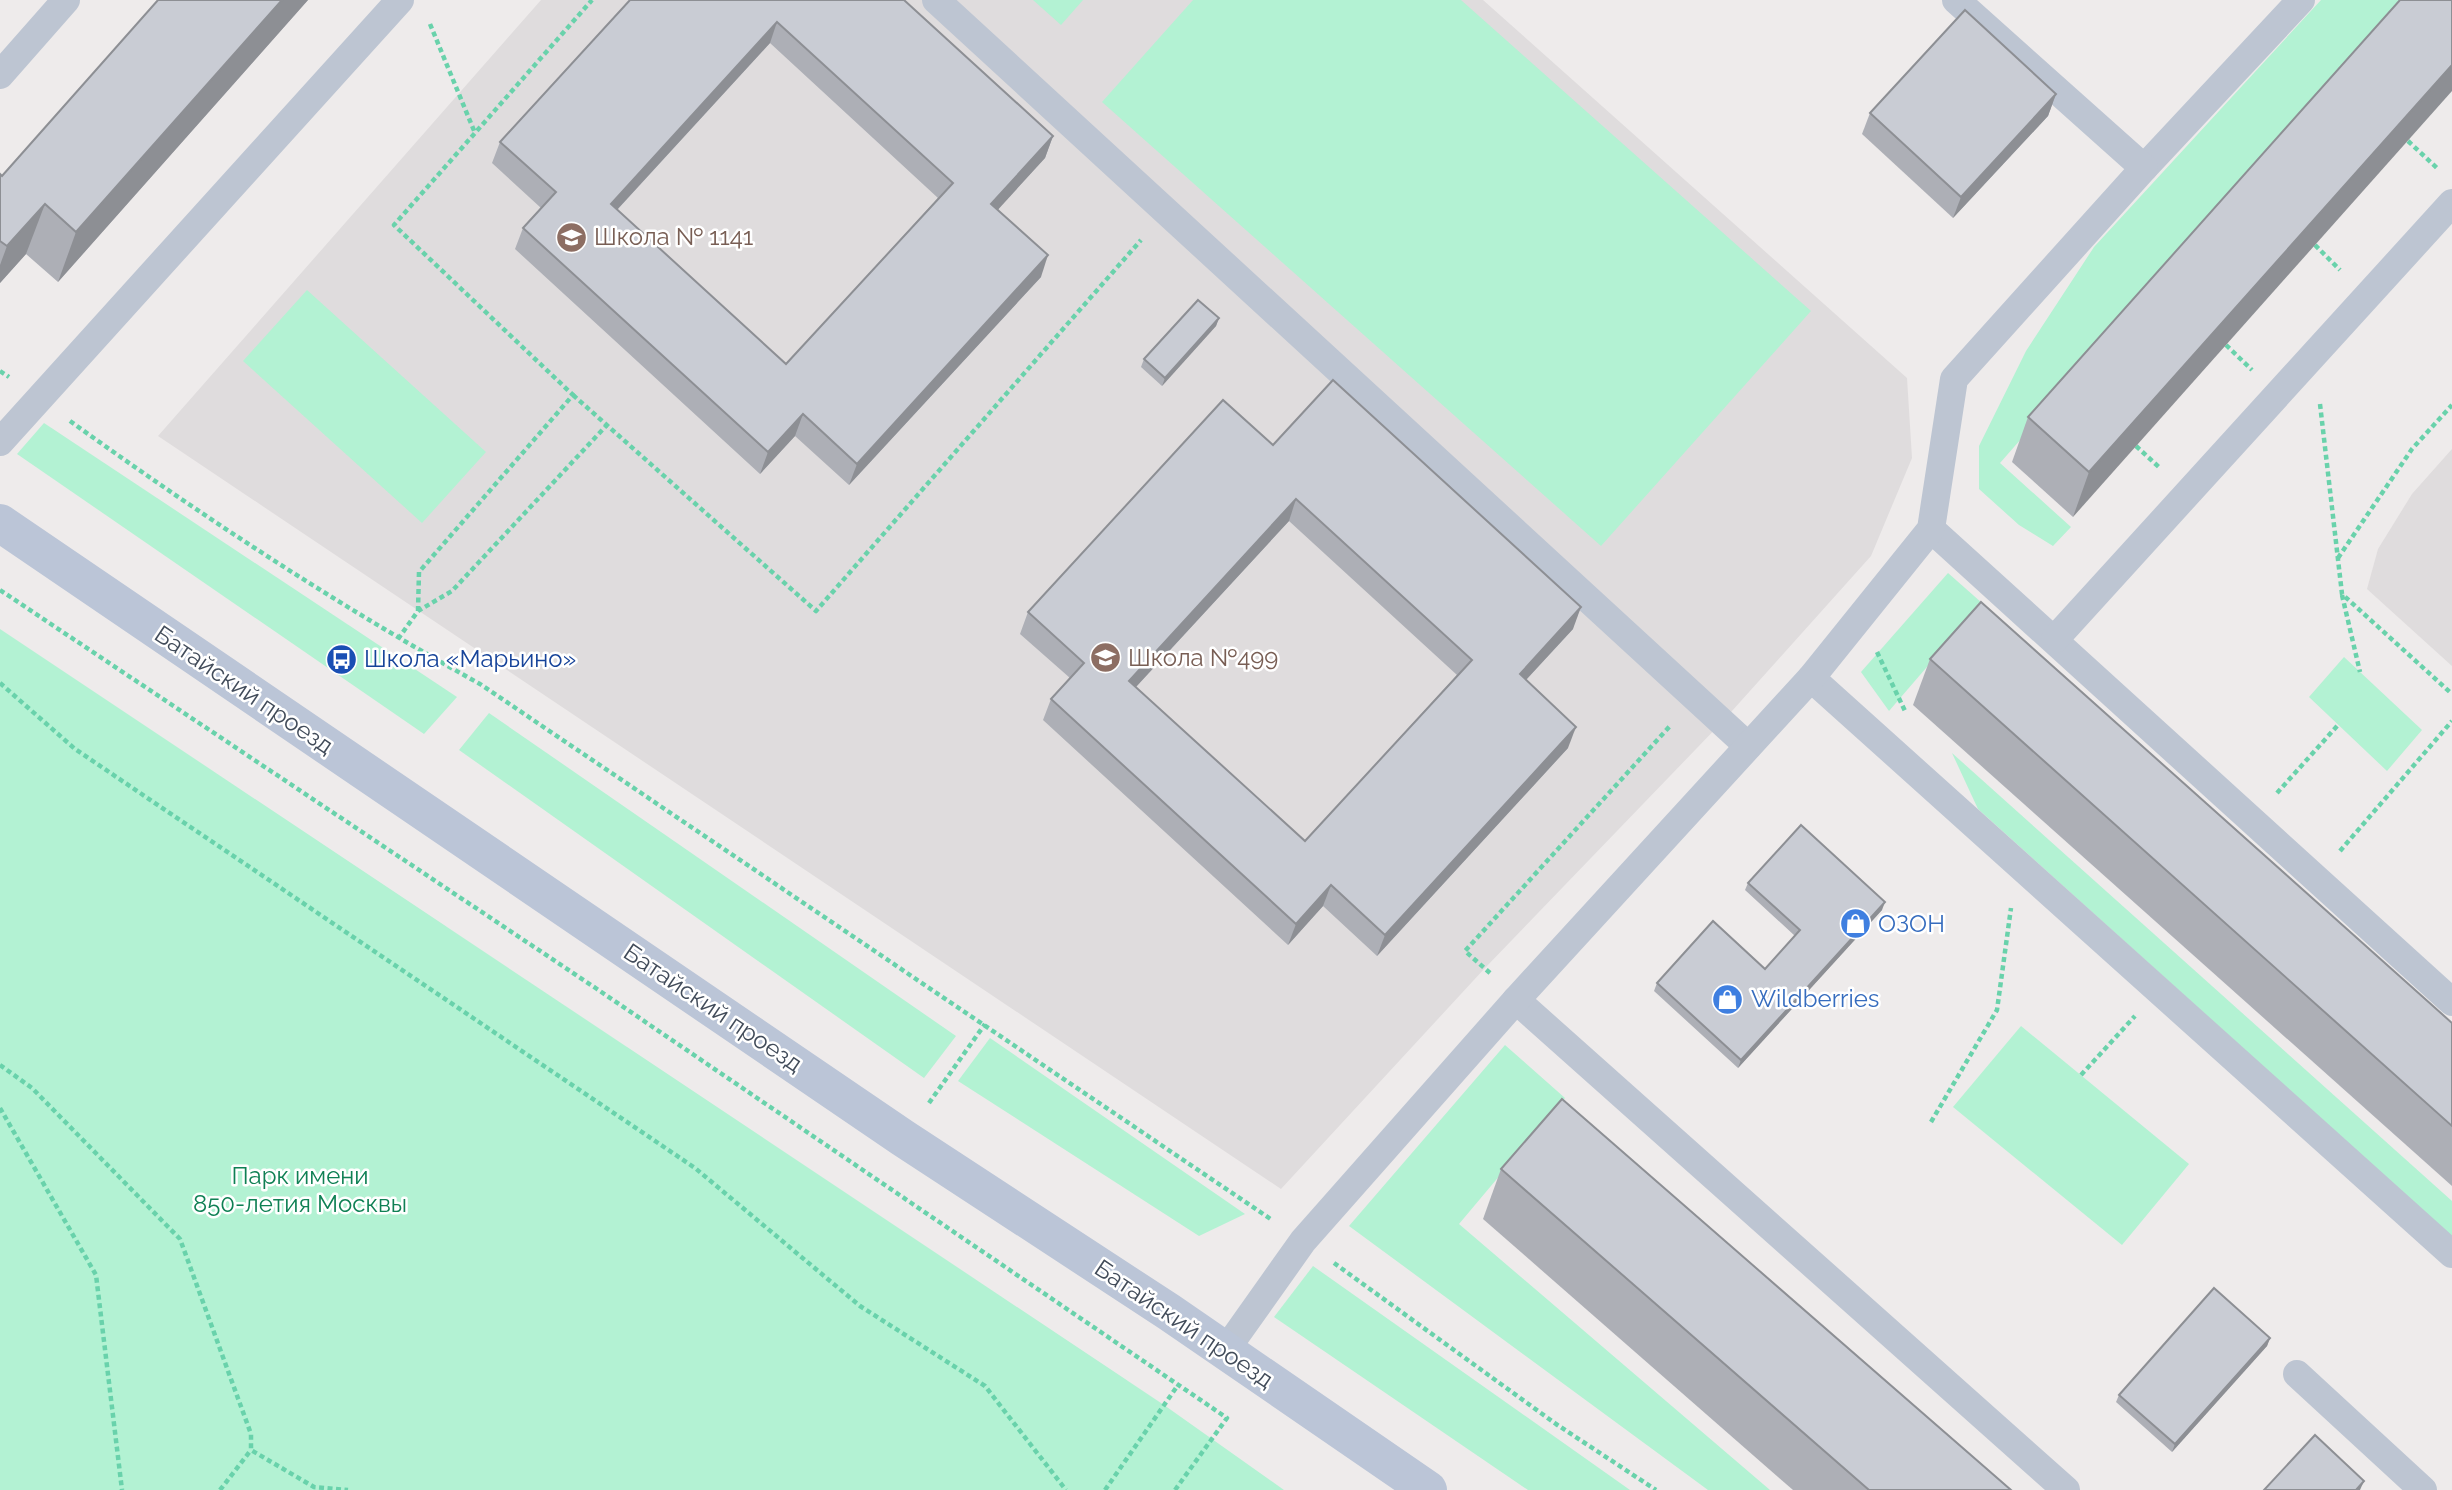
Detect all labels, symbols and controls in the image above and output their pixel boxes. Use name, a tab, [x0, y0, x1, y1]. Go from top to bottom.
school or university icon: Школа № 1141	[554, 220, 588, 254]
place label: Школа № 1141	[594, 222, 753, 251]
street label: Батайский проезд	[149, 619, 339, 760]
school or university icon: Школа №499	[1088, 641, 1122, 675]
bus stop icon: Школа «Марьино»	[324, 642, 358, 676]
place label: Школа №499	[1128, 643, 1278, 672]
place label: Школа «Марьино»	[364, 644, 576, 673]
shop icon: ОЗОН	[1838, 907, 1872, 941]
place label: ОЗОН	[1878, 909, 1945, 938]
street label: Батайский проезд	[618, 937, 808, 1078]
shop icon: Wildberries	[1711, 982, 1745, 1016]
place label: Wildberries	[1751, 984, 1879, 1013]
park label: Парк имени 850-летия Москвы	[193, 1161, 407, 1218]
street label: Батайский проезд	[1089, 1253, 1279, 1394]

